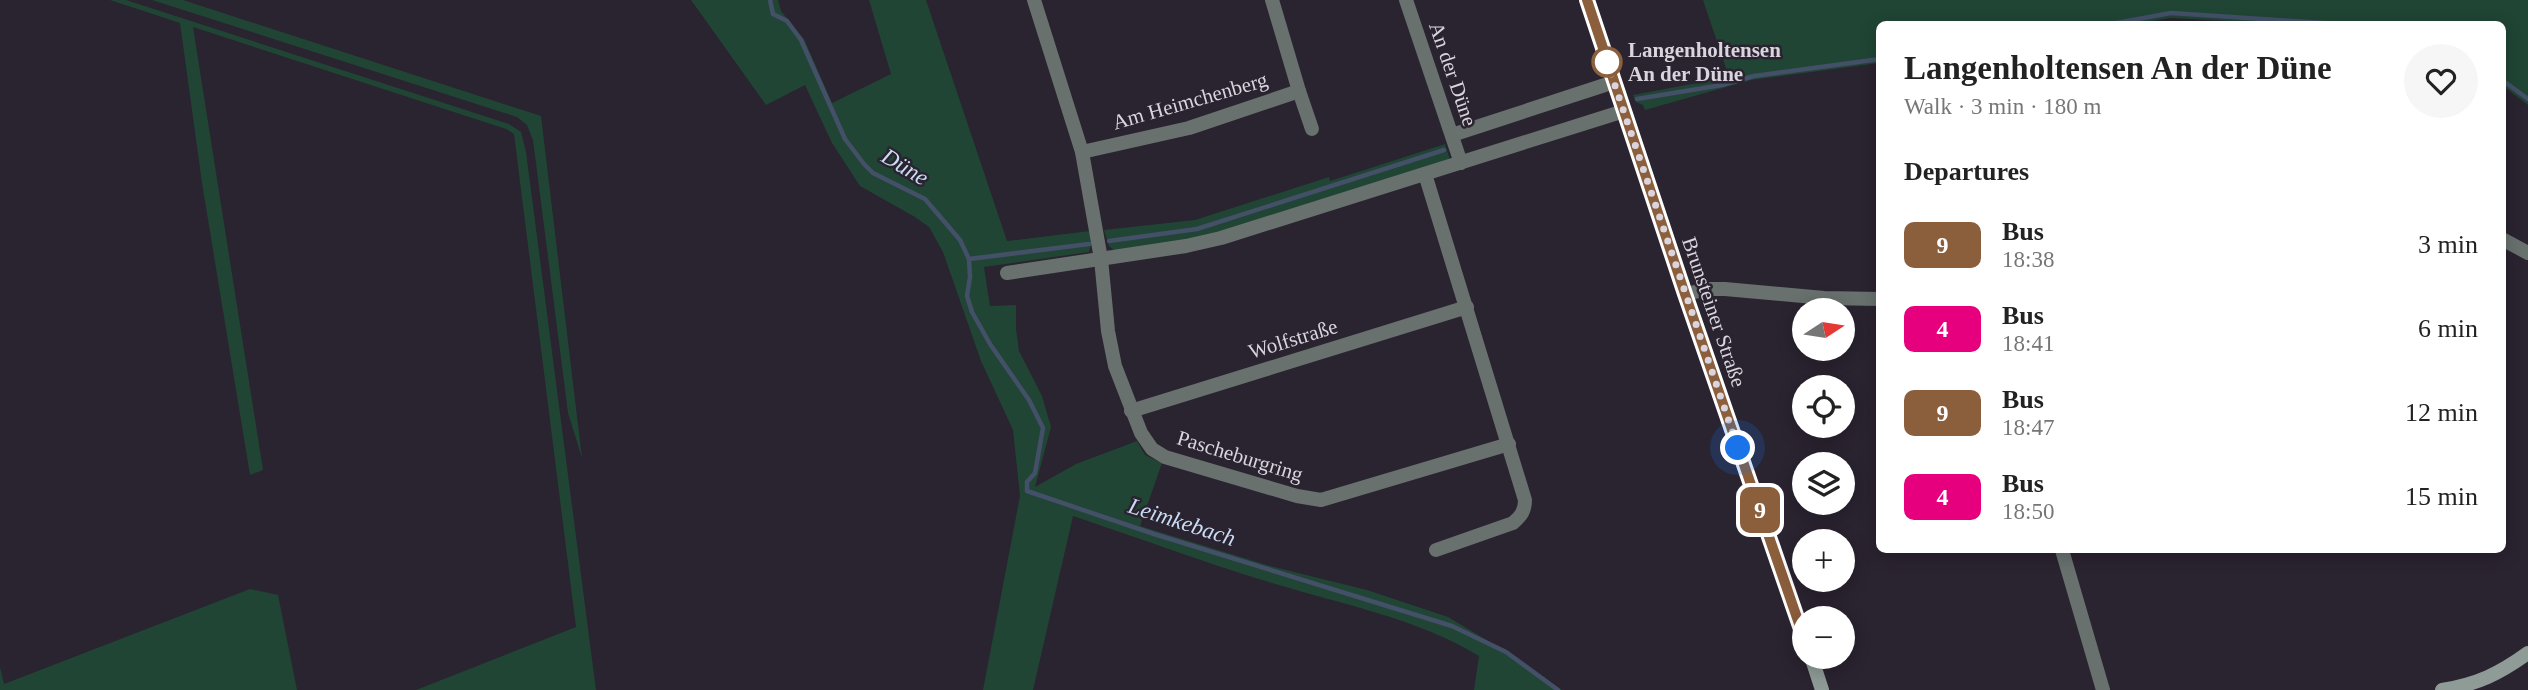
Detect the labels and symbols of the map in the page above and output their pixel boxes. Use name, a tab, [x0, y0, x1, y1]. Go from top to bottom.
street label: An der Düne	[1424, 19, 1482, 129]
place label: Langenholtensen An der Düne	[1628, 38, 1781, 86]
marker: Langenholtensen An der Düne	[1592, 47, 1622, 77]
street label: Am Heimchenberg	[1110, 67, 1271, 135]
water label: Düne	[876, 143, 933, 191]
street label: Brunsteiner Straße	[1677, 234, 1751, 390]
north arrow	[1792, 298, 1855, 360]
street label: Wolfstraße	[1246, 314, 1340, 364]
street label: Pascheburgring	[1174, 425, 1306, 487]
your location	[1720, 430, 1755, 465]
line badge: 9	[1737, 487, 1783, 533]
water label: Leimkebach	[1124, 493, 1239, 551]

